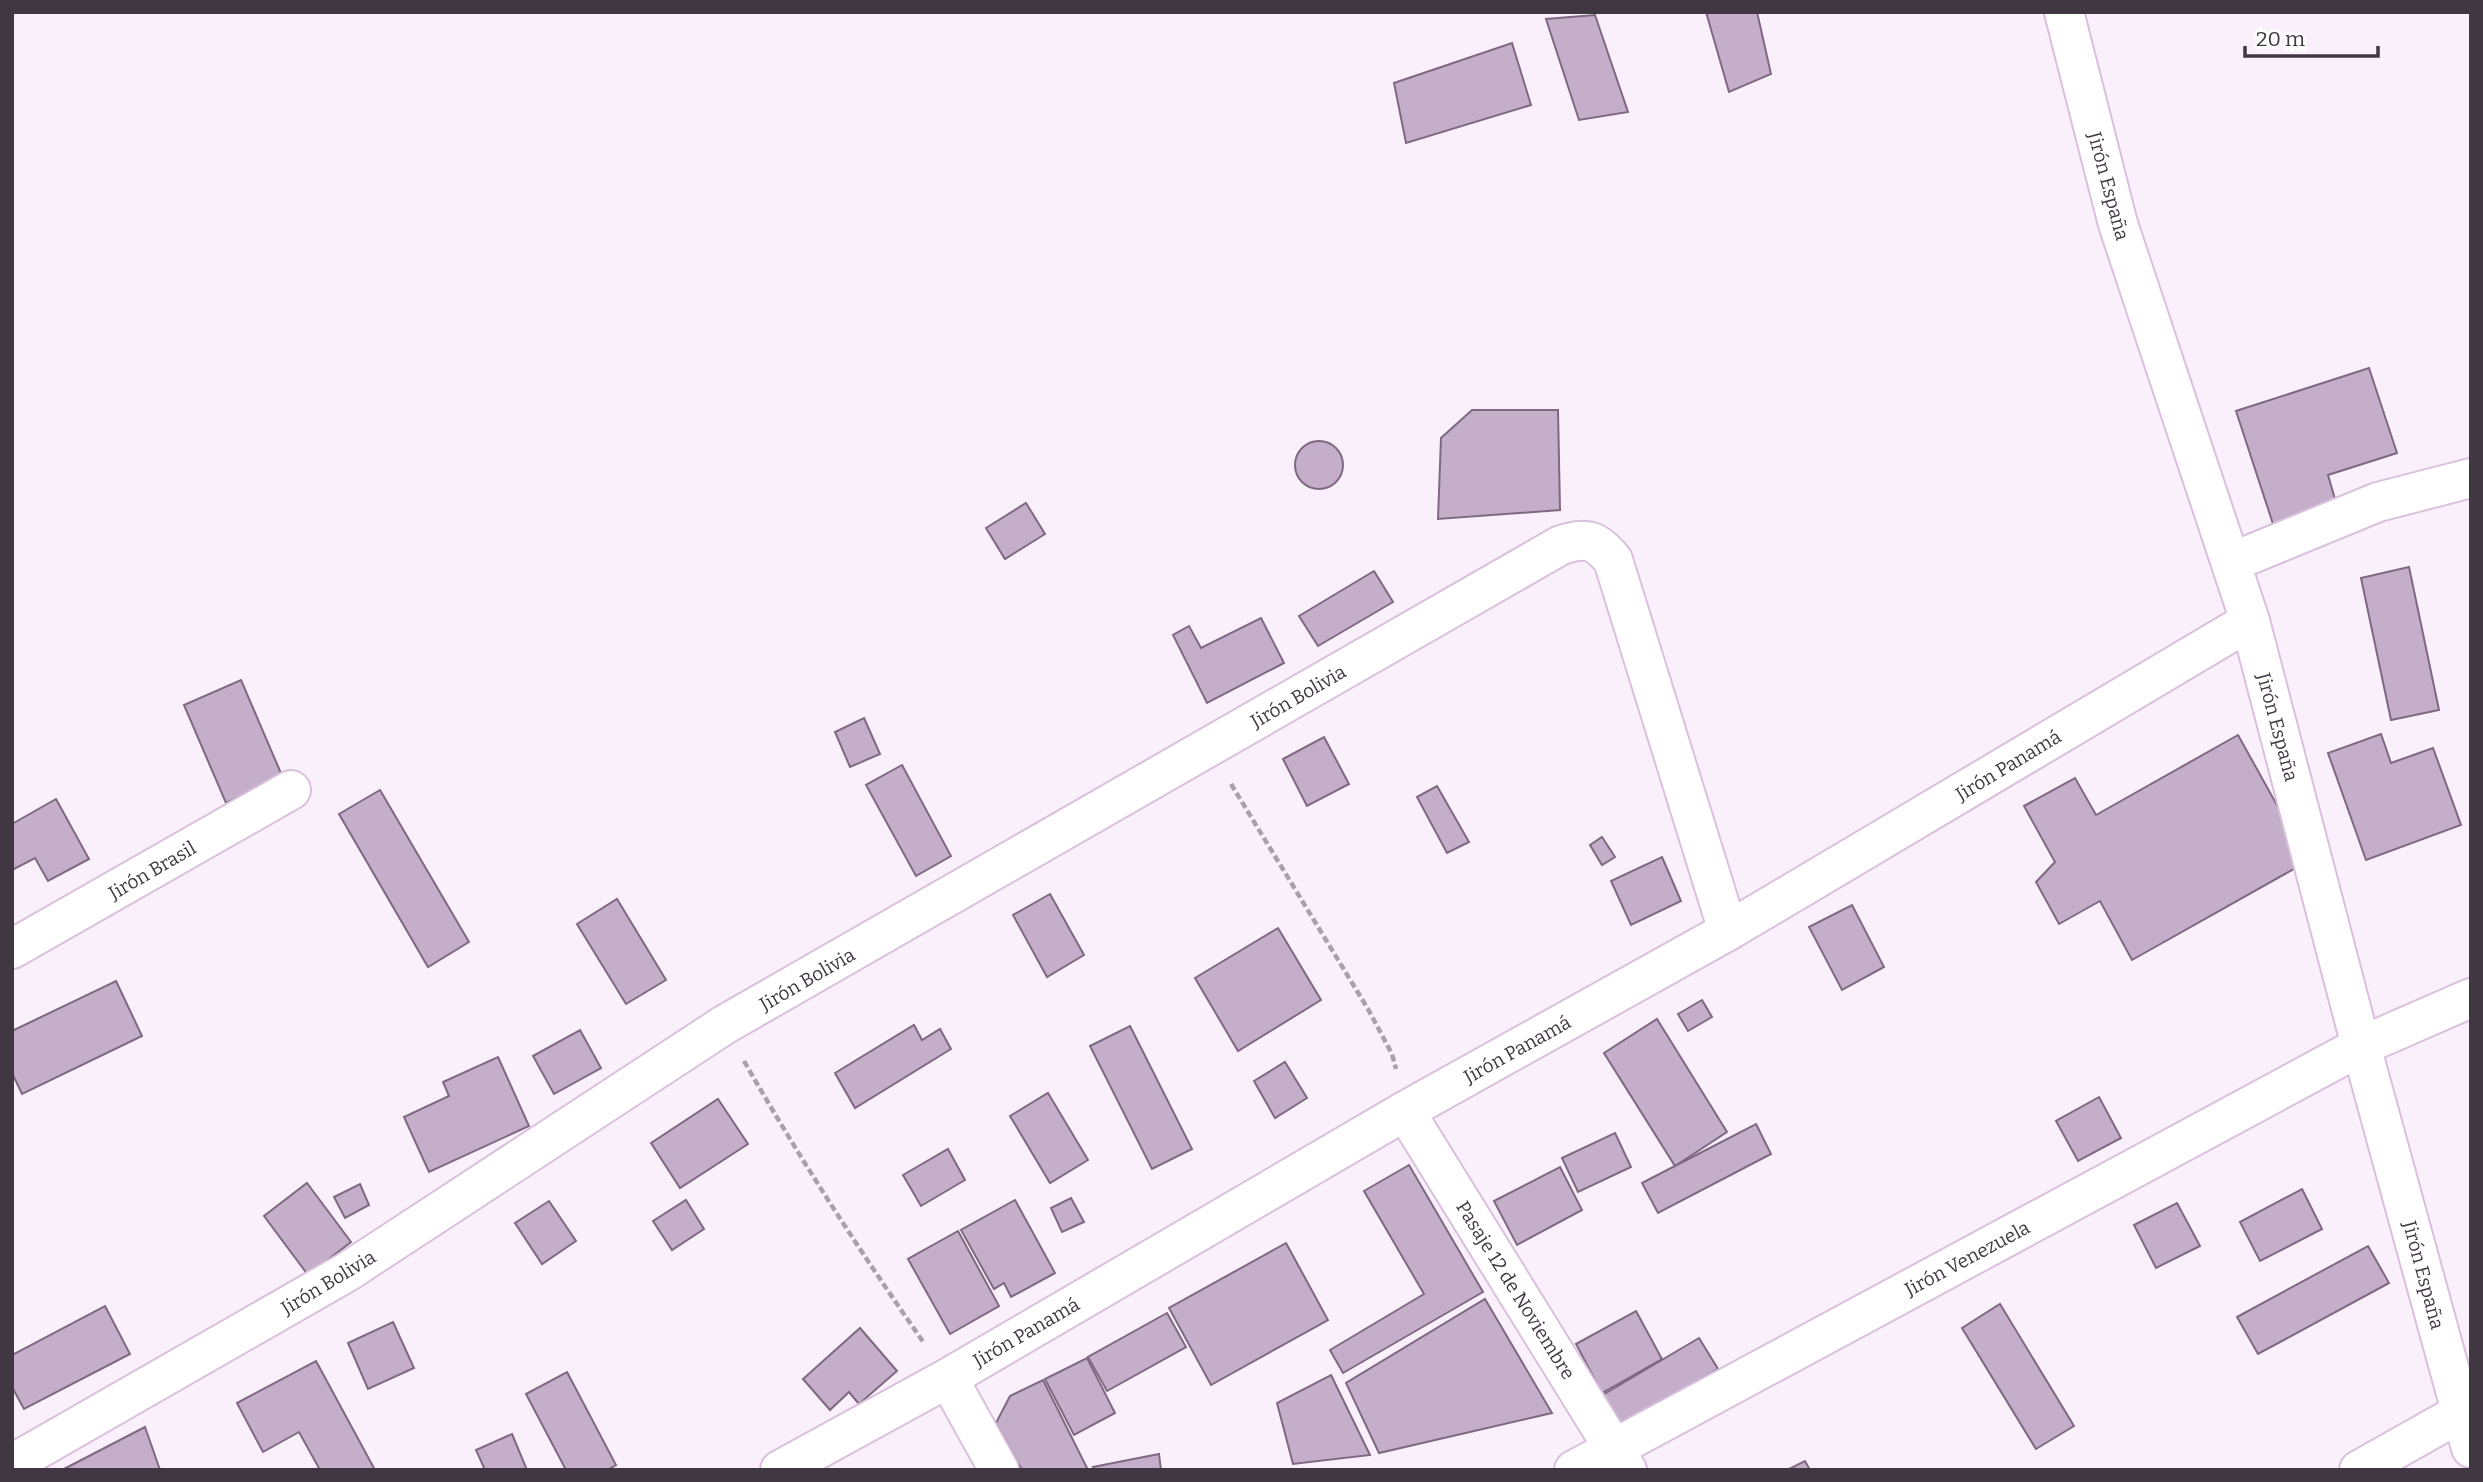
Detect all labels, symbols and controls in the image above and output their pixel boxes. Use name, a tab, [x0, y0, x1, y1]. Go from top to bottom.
scale bar	[2245, 14, 2378, 58]
text: 20 m	[2256, 26, 2305, 52]
street label: Jirón España	[2083, 128, 2134, 243]
street label: Jirón Bolivia	[1246, 660, 1350, 733]
street label: Jirón España	[2252, 669, 2303, 784]
street label: Jirón Panamá	[1951, 725, 2066, 806]
street label: Jirón Brasil	[104, 836, 200, 905]
street label: Jirón Bolivia	[755, 943, 859, 1016]
street label: Jirón Panamá	[1459, 1010, 1575, 1089]
street label: Pasaje 12 de Noviembre	[1451, 1197, 1580, 1384]
street label: Jirón Venezuela	[1900, 1216, 2034, 1301]
street label: Jirón España	[2398, 1217, 2449, 1332]
street label: Jirón Bolivia	[276, 1245, 380, 1320]
street label: Jirón Panamá	[968, 1292, 1084, 1373]

